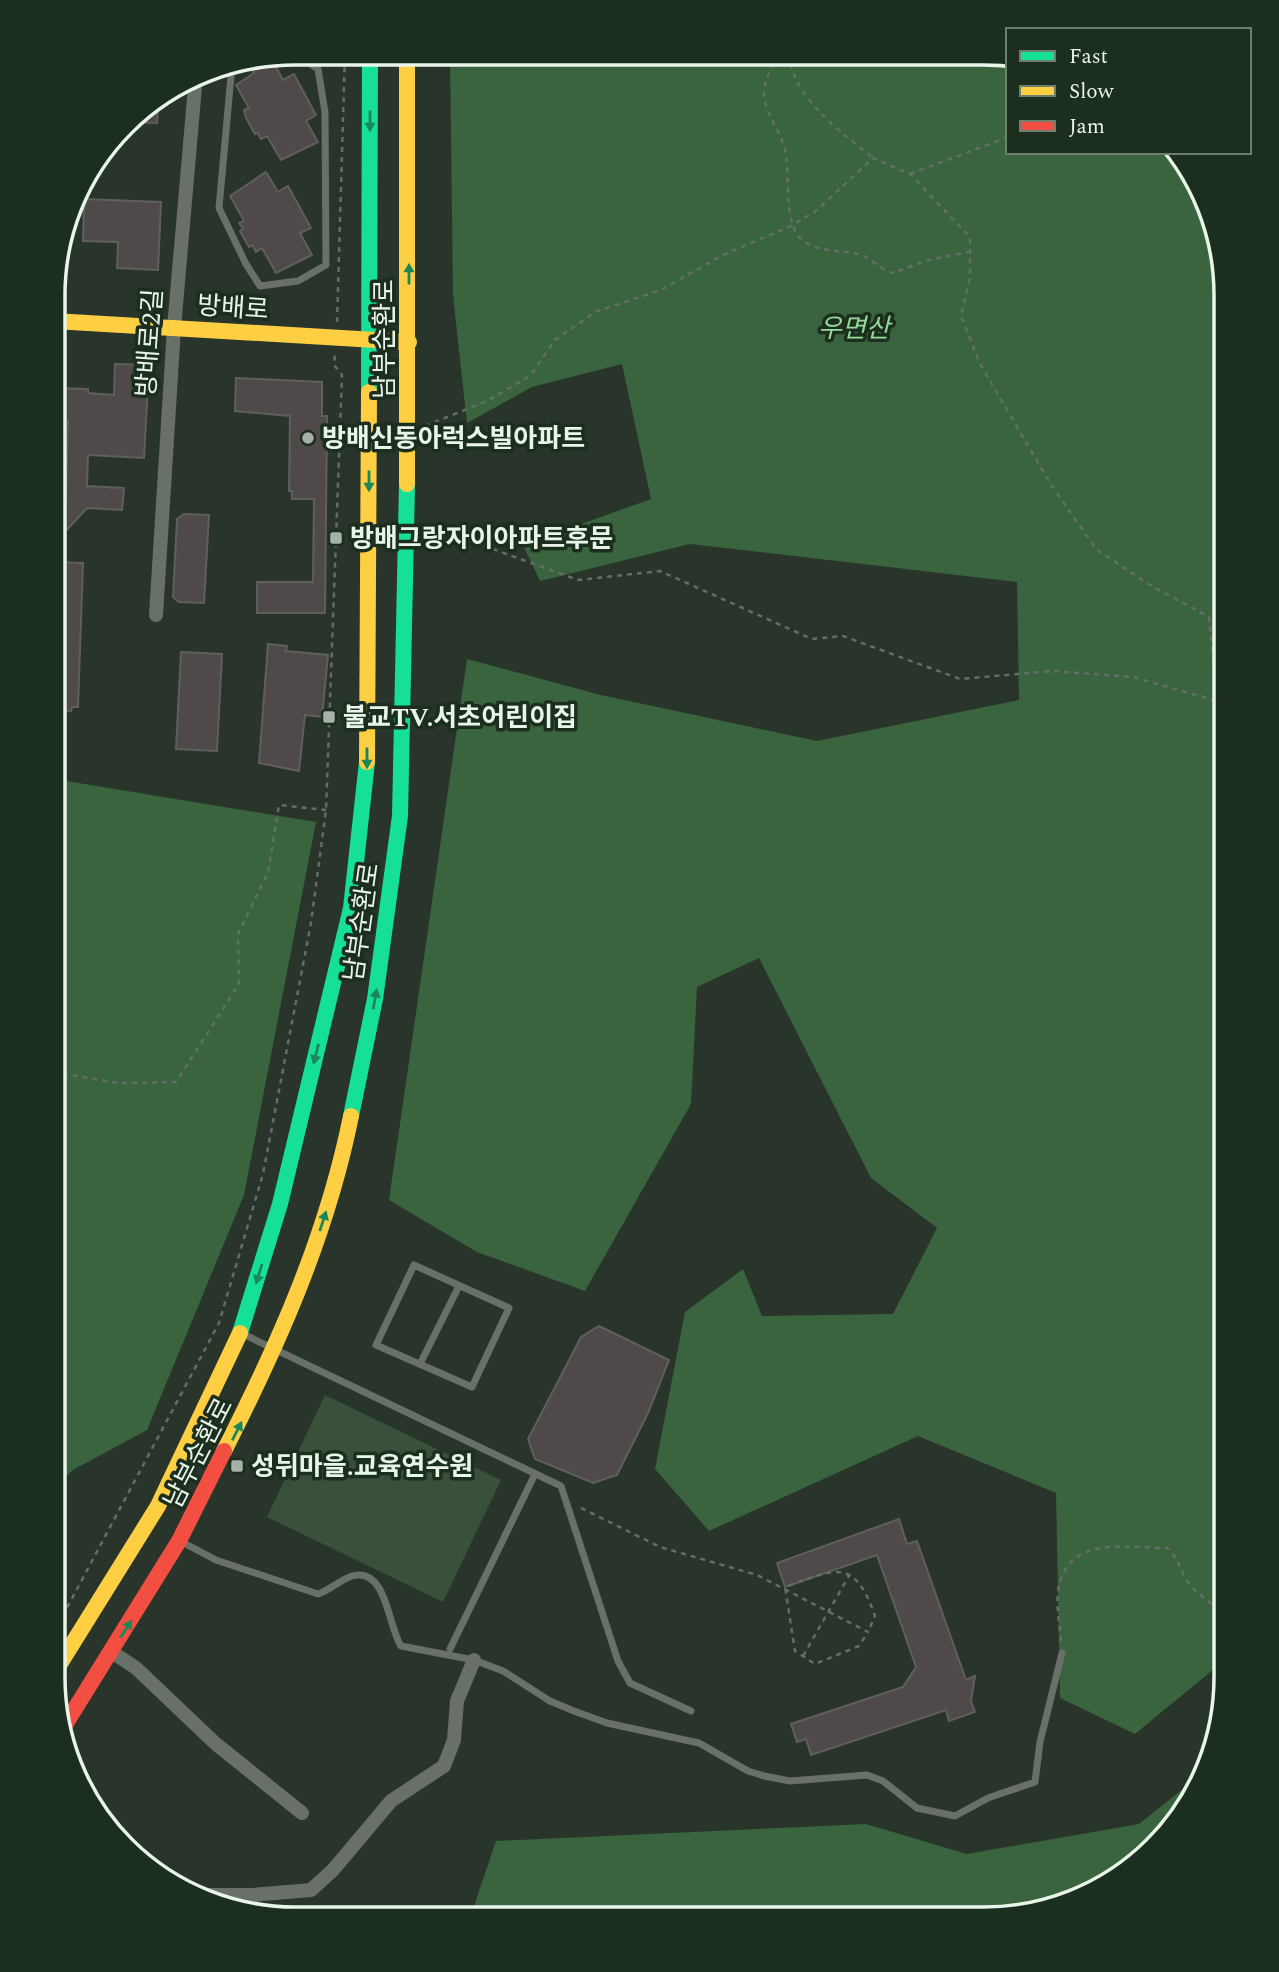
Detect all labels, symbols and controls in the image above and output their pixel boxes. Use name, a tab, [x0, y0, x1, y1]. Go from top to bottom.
legend	[1006, 28, 1251, 154]
text: Fast	[1069, 41, 1108, 73]
text: Slow	[1069, 76, 1115, 108]
one-way arrow	[364, 110, 376, 132]
text: Jam	[1069, 111, 1105, 143]
one-way arrow	[403, 262, 415, 284]
street label: 남부순환로	[365, 279, 405, 399]
street label: 방배로	[196, 286, 270, 330]
street label: 방배로2길	[126, 287, 174, 399]
park label: 우면산	[818, 309, 893, 349]
place label: 방배신동아럭스빌아파트	[322, 419, 585, 459]
marker: 방배신동아럭스빌아파트	[300, 430, 316, 446]
one-way arrow	[363, 470, 374, 492]
place label: 방배그랑자이아파트후문	[350, 519, 613, 559]
marker: 방배그랑자이아파트후문	[328, 530, 344, 546]
place label: 불교TV.서초어린이집	[343, 698, 577, 738]
marker: 불교TV.서초어린이집	[321, 709, 337, 725]
one-way arrow	[361, 747, 373, 769]
street label: 남부순환로	[334, 860, 390, 984]
one-way arrow	[370, 988, 381, 1010]
one-way arrow	[310, 1043, 321, 1065]
one-way arrow	[319, 1210, 329, 1231]
one-way arrow	[254, 1263, 264, 1284]
street label: 남부순환로	[154, 1391, 244, 1516]
one-way arrow	[231, 1421, 243, 1441]
place label: 성뒤마을.교육연수원	[251, 1447, 473, 1487]
marker: 성뒤마을.교육연수원	[229, 1458, 245, 1474]
one-way arrow	[119, 1620, 133, 1638]

